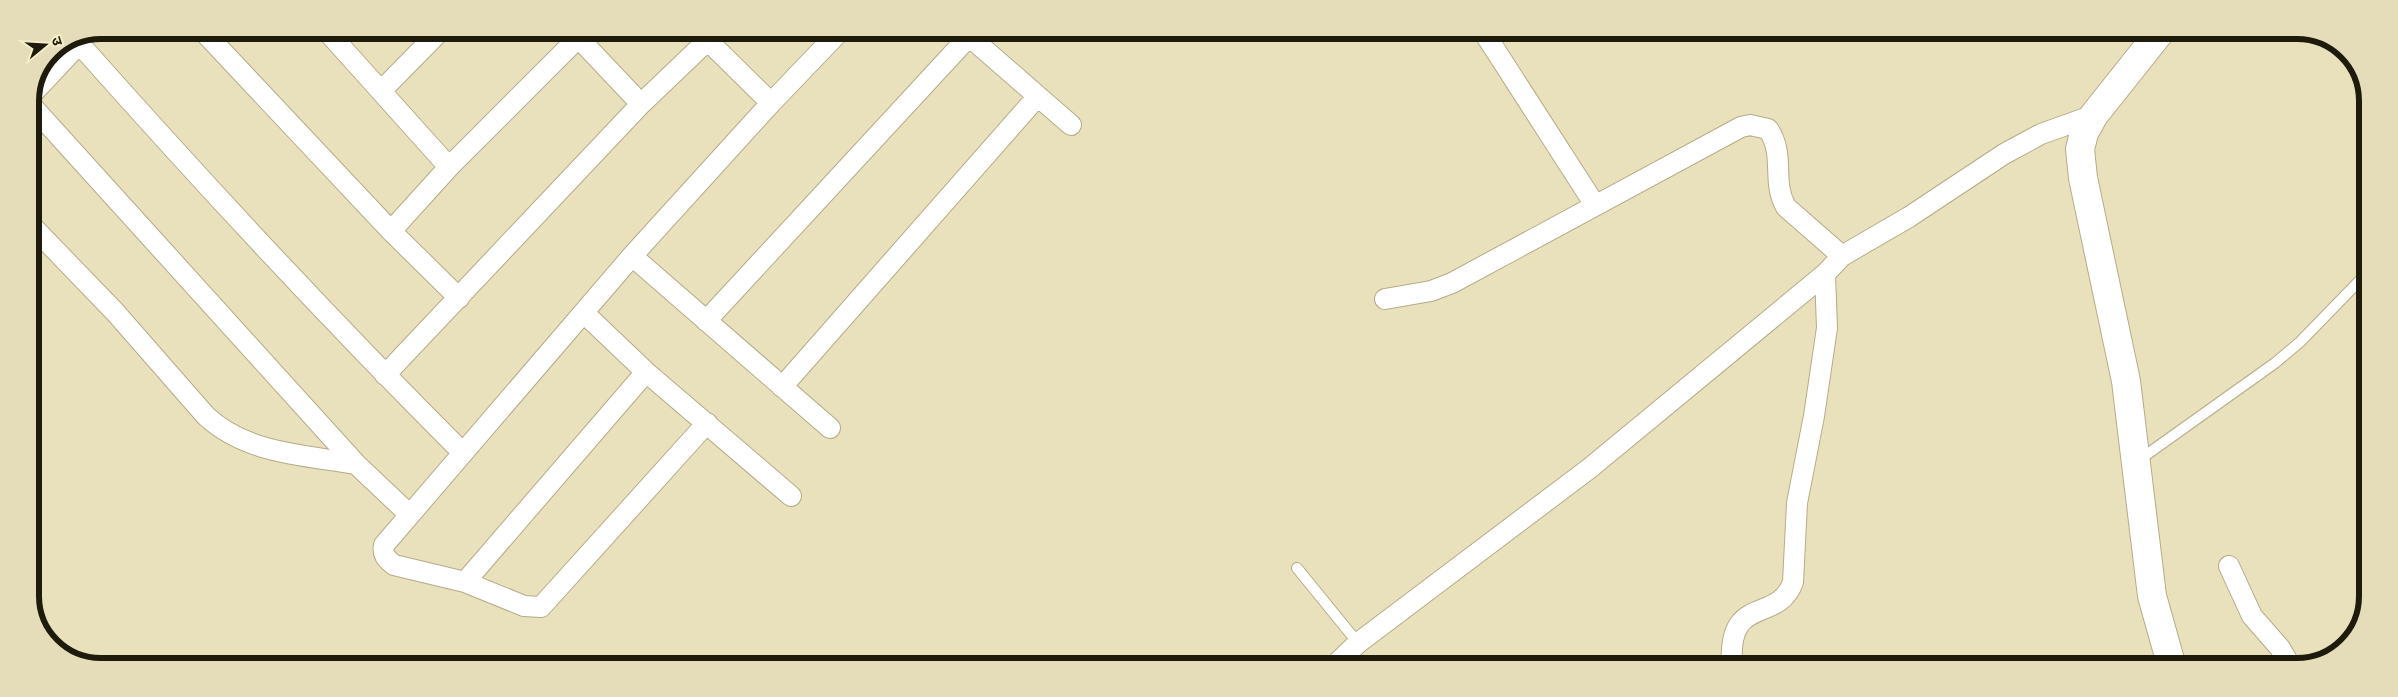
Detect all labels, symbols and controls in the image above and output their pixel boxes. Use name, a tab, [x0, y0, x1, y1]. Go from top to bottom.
north arrow	[20, 20, 70, 70]
text: उ	[48, 35, 66, 48]

